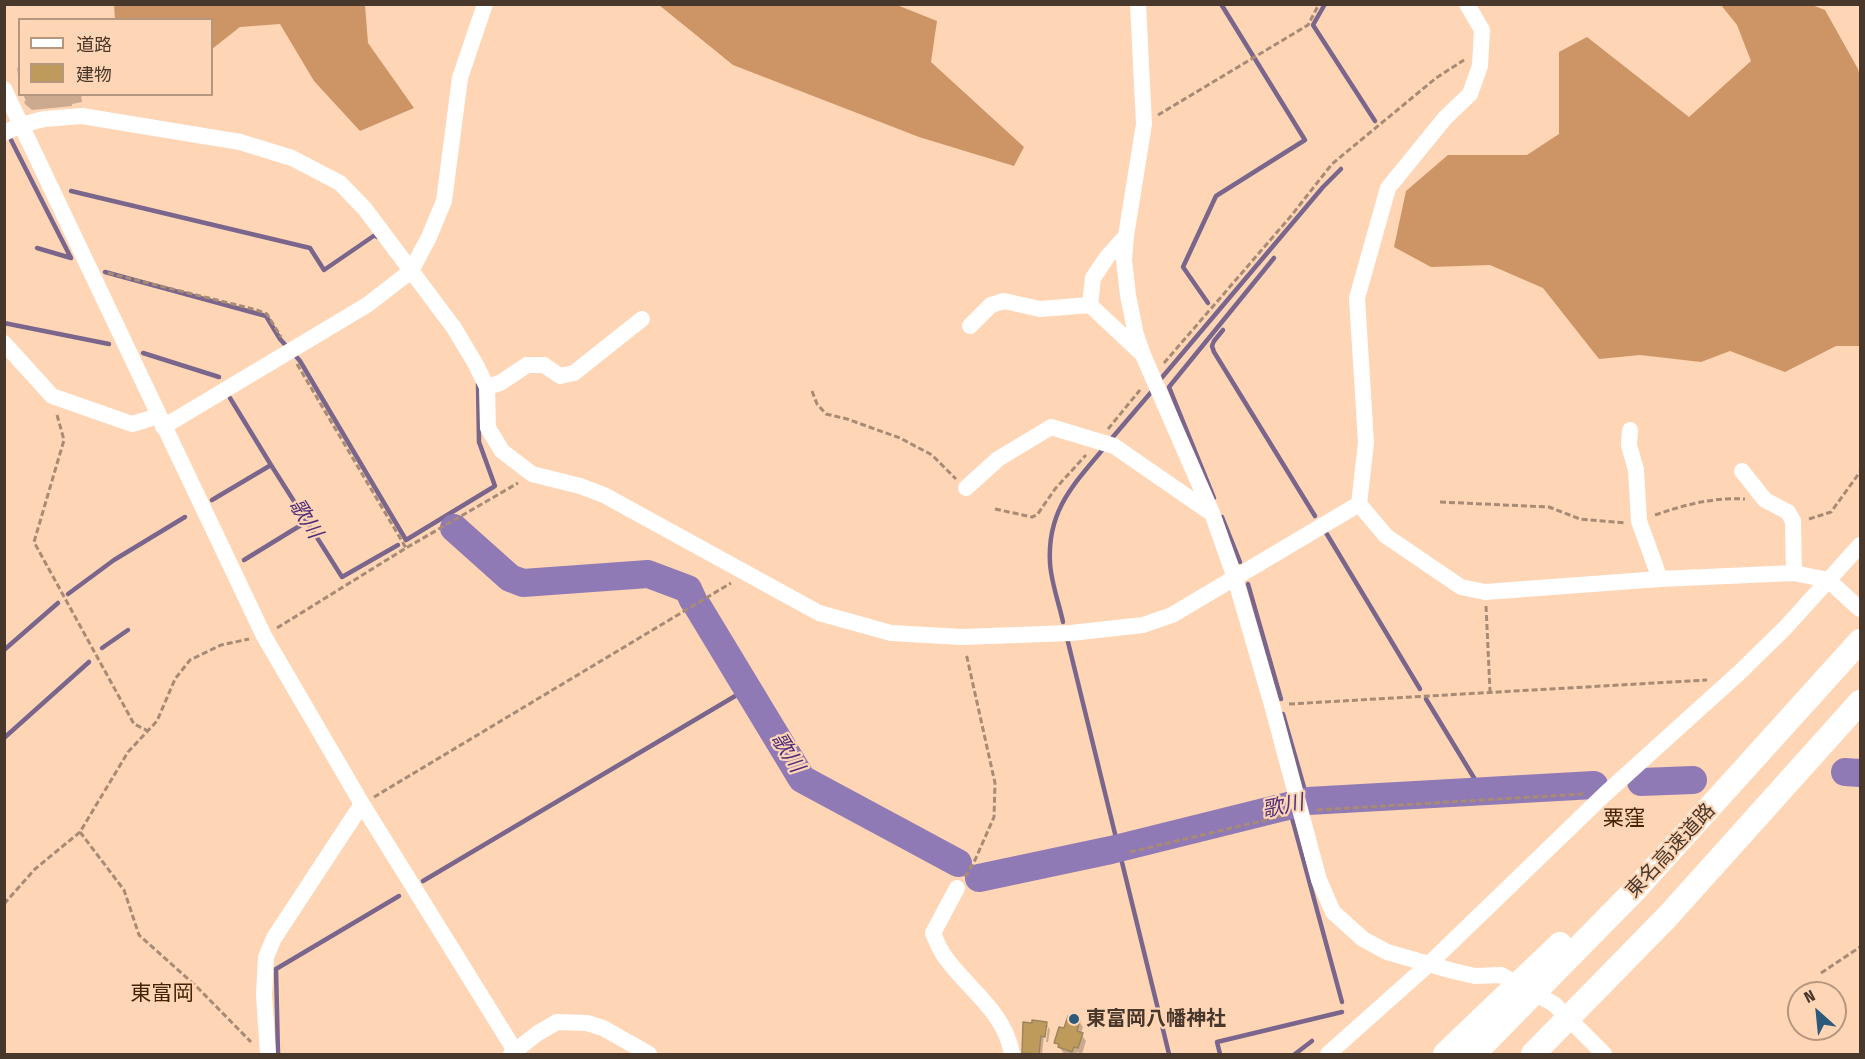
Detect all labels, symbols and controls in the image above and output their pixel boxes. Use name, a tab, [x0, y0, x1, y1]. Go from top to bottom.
legend	[18, 18, 213, 96]
text: 道路	[76, 34, 112, 56]
text: 建物	[76, 64, 112, 86]
water label: 歌川	[283, 495, 327, 543]
water label: 歌川	[765, 729, 809, 777]
water label: 歌川	[1260, 790, 1306, 824]
street label: 東名高速道路	[1621, 799, 1721, 903]
district label: 粟窪	[1603, 806, 1645, 832]
district label: 東富岡	[131, 981, 193, 1007]
north arrow	[1787, 981, 1847, 1041]
text: N	[1801, 986, 1818, 1007]
place label: 東富岡八幡神社	[1086, 1007, 1226, 1031]
marker: 東富岡八幡神社	[1067, 1012, 1081, 1026]

